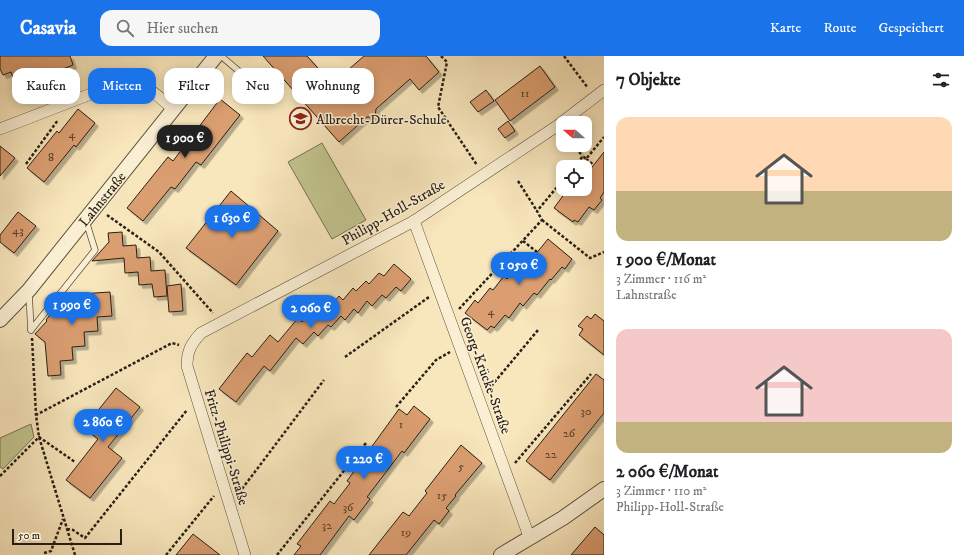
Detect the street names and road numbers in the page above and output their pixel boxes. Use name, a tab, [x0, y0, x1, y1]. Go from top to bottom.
street label: Lahnstraße	[75, 168, 130, 231]
street label: Philipp-Holl-Straße	[339, 176, 449, 250]
street label: Georg-Krücke-Straße	[455, 314, 515, 437]
street label: Fritz-Philippi-Straße	[200, 387, 252, 508]

